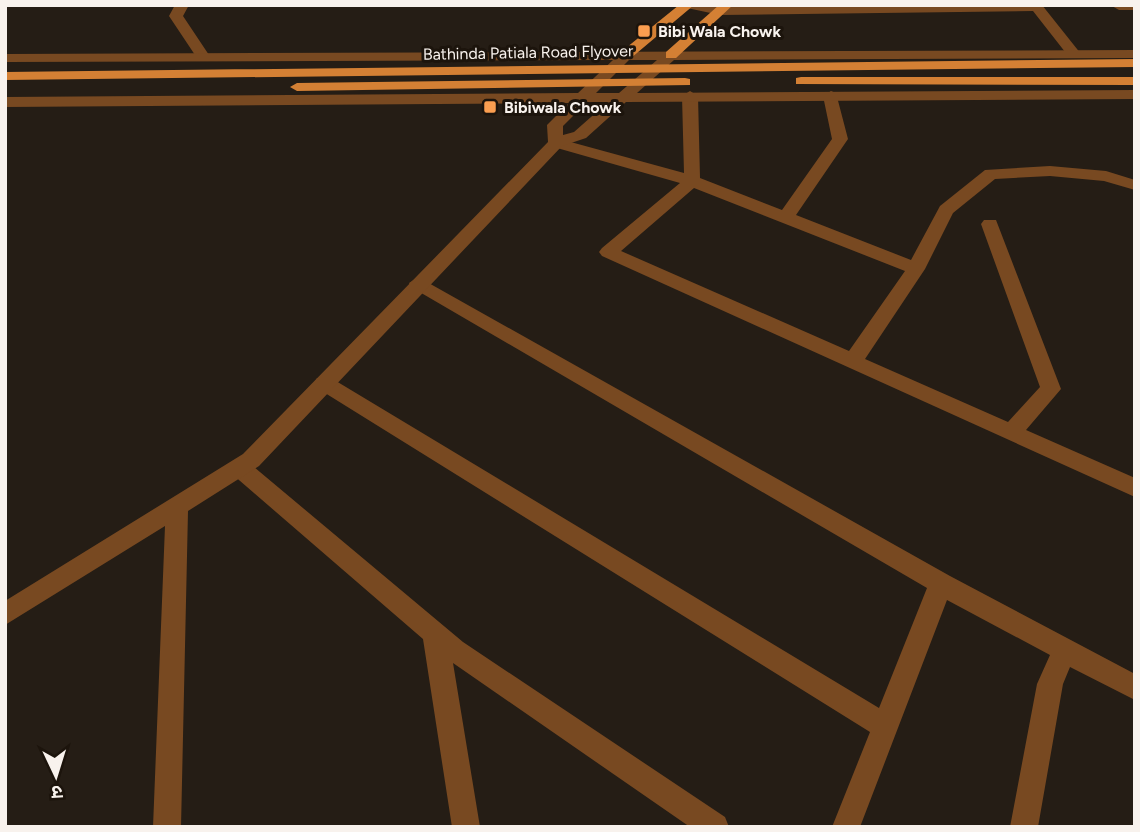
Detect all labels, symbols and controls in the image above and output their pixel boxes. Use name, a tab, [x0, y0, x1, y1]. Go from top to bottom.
place label: Bibi Wala Chowk	[658, 22, 781, 41]
marker: Bibi Wala Chowk	[636, 23, 652, 39]
street label: Bathinda Patiala Road Flyover	[423, 41, 634, 64]
place label: Bibiwala Chowk	[504, 98, 622, 117]
marker: Bibiwala Chowk	[482, 99, 498, 115]
north arrow	[21, 741, 91, 811]
text: उ	[50, 781, 64, 804]

